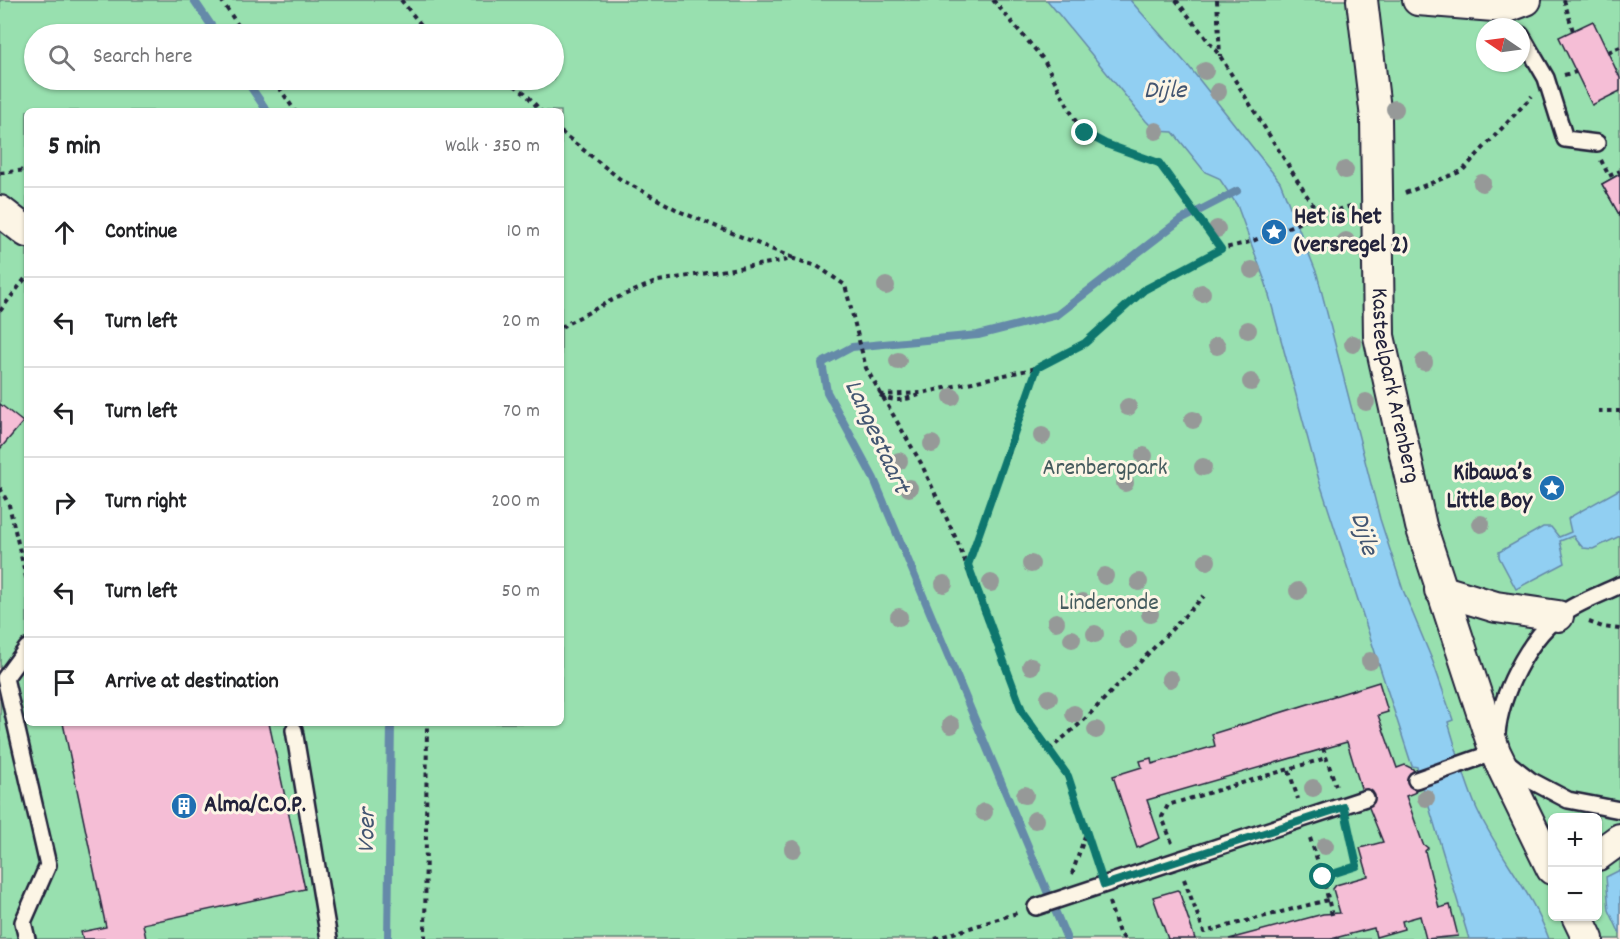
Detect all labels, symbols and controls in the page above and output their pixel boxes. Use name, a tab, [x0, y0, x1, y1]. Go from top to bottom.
north arrow	[1476, 18, 1530, 72]
search box	[24, 24, 564, 90]
icon: search	[45, 41, 78, 74]
text: Search here	[93, 42, 192, 73]
water label: Dijle	[1144, 73, 1188, 110]
route end	[1071, 119, 1097, 145]
text: 5 min	[48, 129, 101, 166]
text: Walk · 350 m	[445, 133, 540, 161]
place label: Het is het (versregel 2)	[1294, 201, 1408, 263]
icon: ahead	[48, 216, 81, 249]
text: Continue	[105, 217, 177, 248]
place icon: Het is het (versregel 2)	[1259, 217, 1289, 247]
text: 10 m	[506, 218, 540, 246]
street label: Kasteelpark Arenberg	[1361, 288, 1428, 487]
icon: left	[48, 306, 81, 339]
text: Turn left	[105, 307, 177, 338]
text: 20 m	[502, 308, 540, 336]
water label: Langestaart	[833, 374, 920, 502]
icon: left	[48, 396, 81, 429]
text: Turn left	[105, 397, 177, 428]
text: 70 m	[503, 398, 540, 426]
park label: Arenbergpark	[1042, 452, 1168, 486]
place label: Kibawa’s Little Boy	[1447, 457, 1533, 519]
place icon: Kibawa’s Little Boy	[1537, 473, 1567, 503]
icon: right	[48, 486, 81, 519]
text: Turn right	[105, 487, 187, 518]
text: 200 m	[491, 488, 540, 516]
water label: Dijle	[1339, 508, 1387, 561]
icon: left	[48, 576, 81, 609]
text: Turn left	[105, 577, 177, 608]
text: 50 m	[502, 578, 540, 606]
park label: Linderonde	[1059, 587, 1159, 621]
icon: arrive	[48, 666, 81, 699]
text: Arrive at destination	[105, 667, 279, 698]
place label: Alma/C.O.P.	[204, 789, 306, 823]
building icon: Alma/C.O.P.	[169, 791, 199, 821]
water label: Voer	[349, 805, 387, 854]
map controls	[1548, 813, 1602, 921]
button: +	[1548, 813, 1602, 867]
route start	[1309, 863, 1335, 889]
button: −	[1548, 867, 1602, 921]

